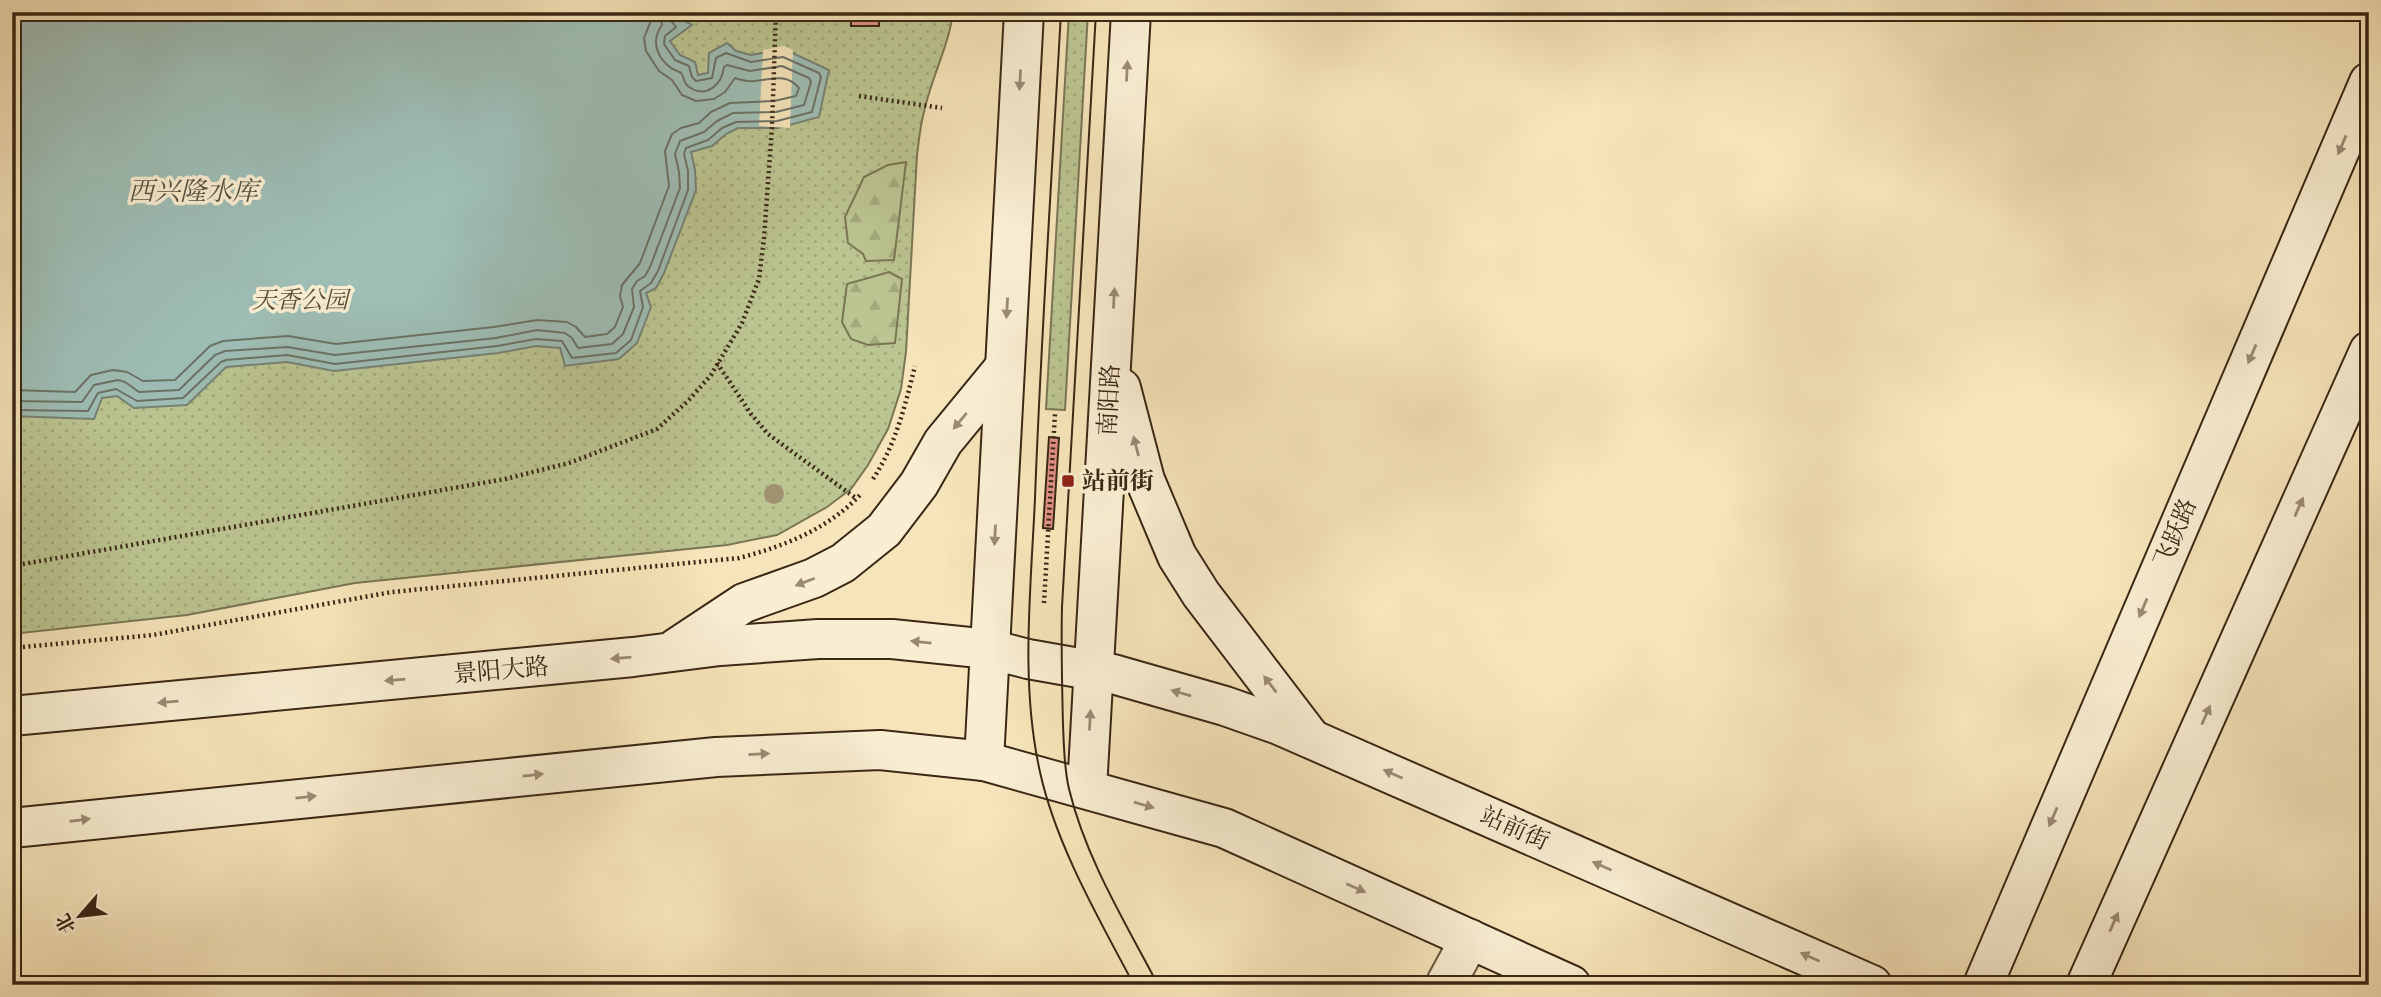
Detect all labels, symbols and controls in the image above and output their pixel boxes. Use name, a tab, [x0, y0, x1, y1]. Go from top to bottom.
one-way arrow	[1122, 59, 1133, 81]
one-way arrow	[1014, 70, 1025, 92]
one-way arrow	[2336, 135, 2348, 155]
water label: 西兴隆水库	[128, 174, 262, 208]
park label: 天香公园	[252, 284, 352, 315]
one-way arrow	[1109, 286, 1120, 308]
one-way arrow	[1001, 297, 1012, 319]
one-way arrow	[2246, 344, 2258, 364]
street label: 南阳路	[1091, 363, 1126, 437]
one-way arrow	[952, 412, 967, 430]
one-way arrow	[1130, 435, 1141, 457]
place label: 站前街	[1082, 465, 1154, 496]
marker: 站前街	[1060, 473, 1076, 489]
street label: 飞跃路	[2146, 494, 2203, 572]
one-way arrow	[2293, 497, 2305, 517]
one-way arrow	[989, 524, 1000, 546]
one-way arrow	[795, 576, 816, 587]
one-way arrow	[2137, 598, 2149, 618]
one-way arrow	[910, 636, 932, 647]
street label: 景阳大路	[452, 650, 550, 689]
one-way arrow	[610, 653, 632, 664]
one-way arrow	[384, 675, 406, 686]
one-way arrow	[1262, 676, 1277, 694]
one-way arrow	[1171, 687, 1192, 697]
one-way arrow	[157, 696, 179, 707]
one-way arrow	[2200, 705, 2212, 725]
one-way arrow	[1085, 709, 1096, 731]
one-way arrow	[749, 749, 771, 760]
one-way arrow	[1383, 768, 1404, 779]
one-way arrow	[522, 769, 544, 780]
one-way arrow	[296, 791, 318, 802]
street label: 站前街	[1476, 799, 1554, 856]
one-way arrow	[1134, 801, 1155, 811]
one-way arrow	[2047, 807, 2059, 827]
one-way arrow	[69, 814, 91, 825]
one-way arrow	[1591, 860, 1612, 871]
north arrow	[46, 881, 116, 951]
one-way arrow	[1345, 883, 1366, 894]
text: 北	[50, 909, 81, 938]
one-way arrow	[2109, 912, 2120, 933]
one-way arrow	[1800, 951, 1820, 963]

